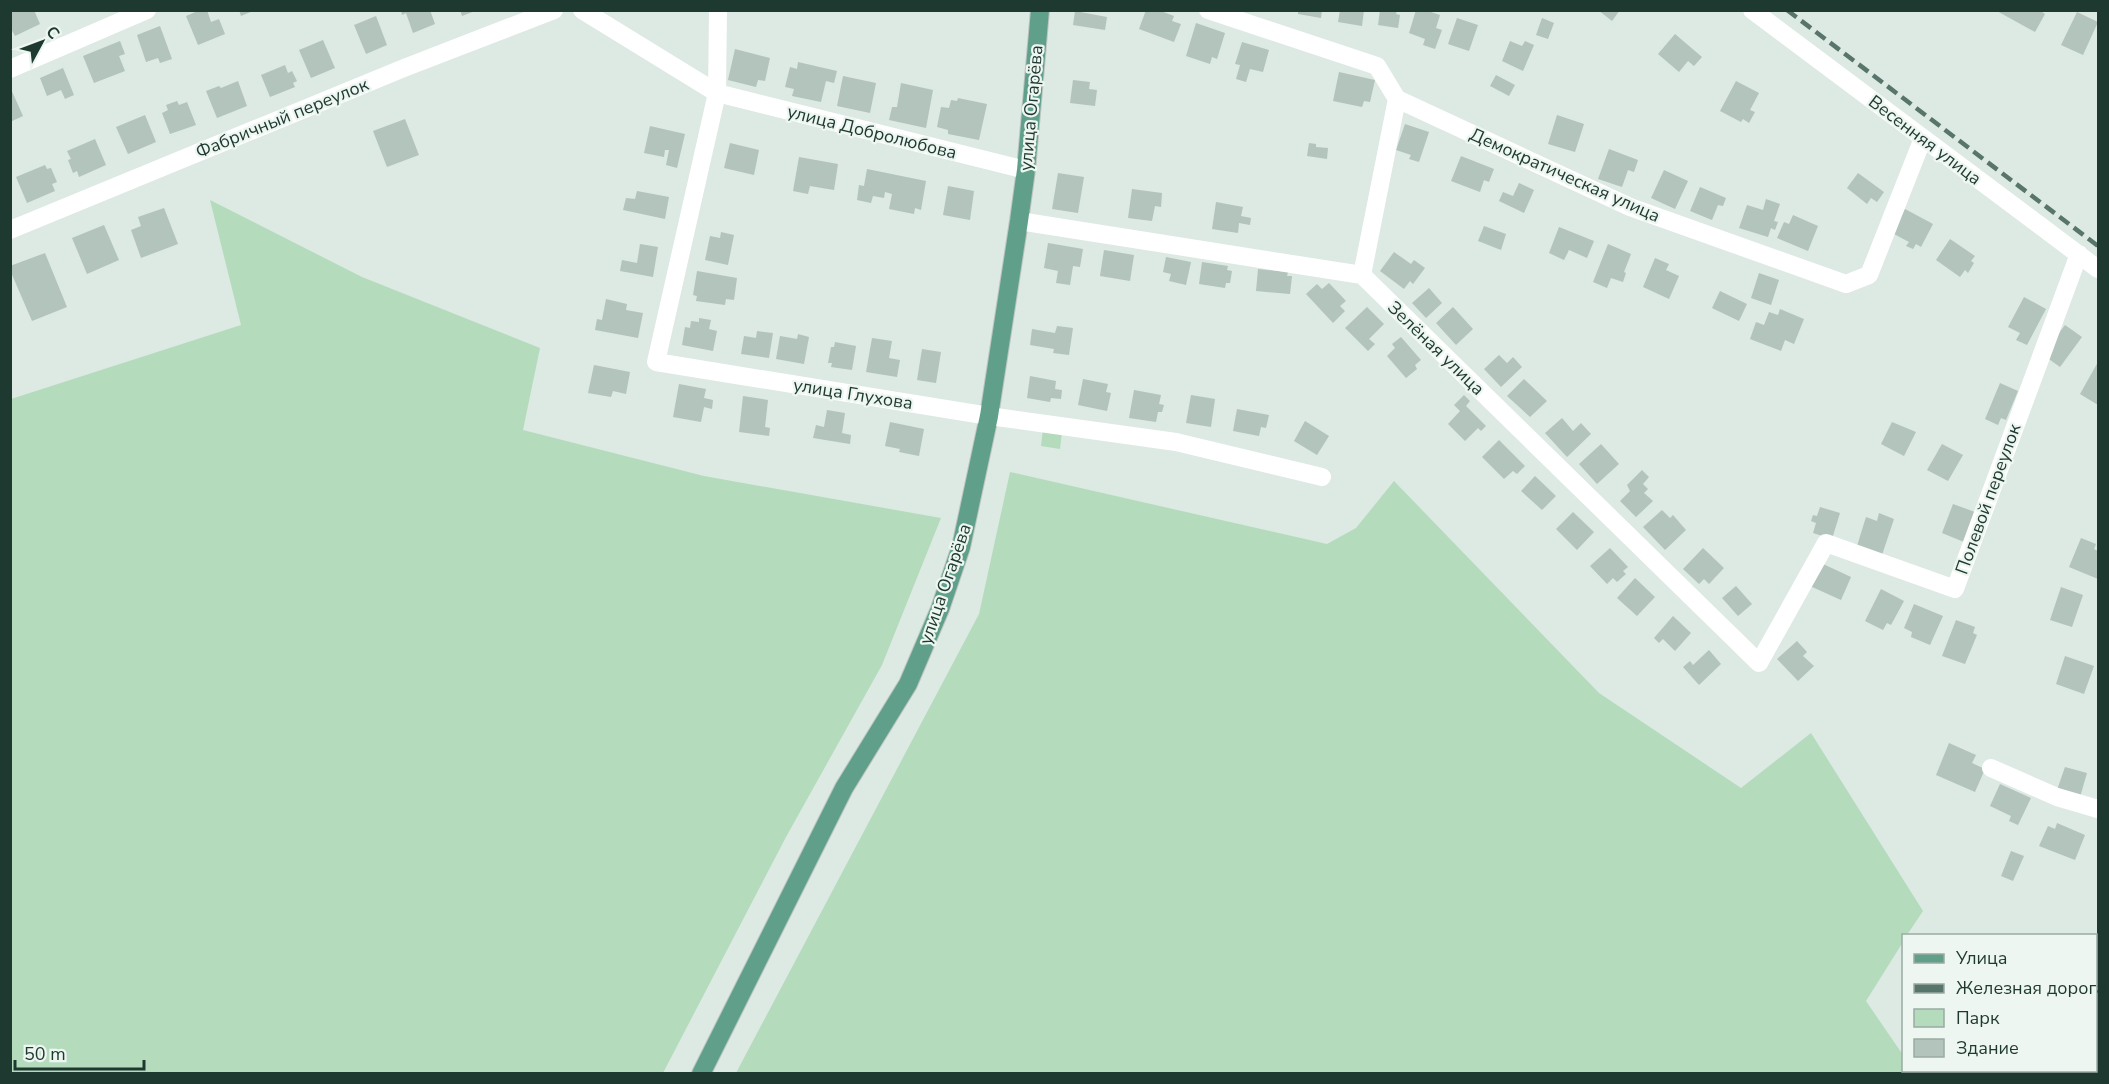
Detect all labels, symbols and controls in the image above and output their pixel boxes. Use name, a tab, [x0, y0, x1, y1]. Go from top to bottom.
north arrow	[12, 12, 72, 72]
text: С	[41, 21, 65, 44]
street label: улица Огарёва	[1014, 44, 1048, 172]
street label: Фабричный переулок	[192, 72, 373, 164]
street label: Весенняя улица	[1864, 90, 1986, 190]
street label: улица Добролюбова	[785, 99, 959, 165]
street label: Демократическая улица	[1466, 122, 1664, 228]
street label: Зелёная улица	[1382, 296, 1490, 400]
street label: улица Глухова	[791, 373, 915, 415]
street label: Полевой переулок	[1950, 420, 2027, 578]
street label: улица Огарёва	[913, 520, 977, 648]
legend	[1902, 934, 2097, 1072]
text: Улица	[1955, 946, 2007, 970]
text: Железная дорога	[1956, 976, 2106, 1000]
text: Парк	[1956, 1006, 2000, 1030]
scale bar	[15, 1033, 144, 1071]
text: Здание	[1956, 1036, 2019, 1060]
text: 50 m	[24, 1042, 66, 1066]

